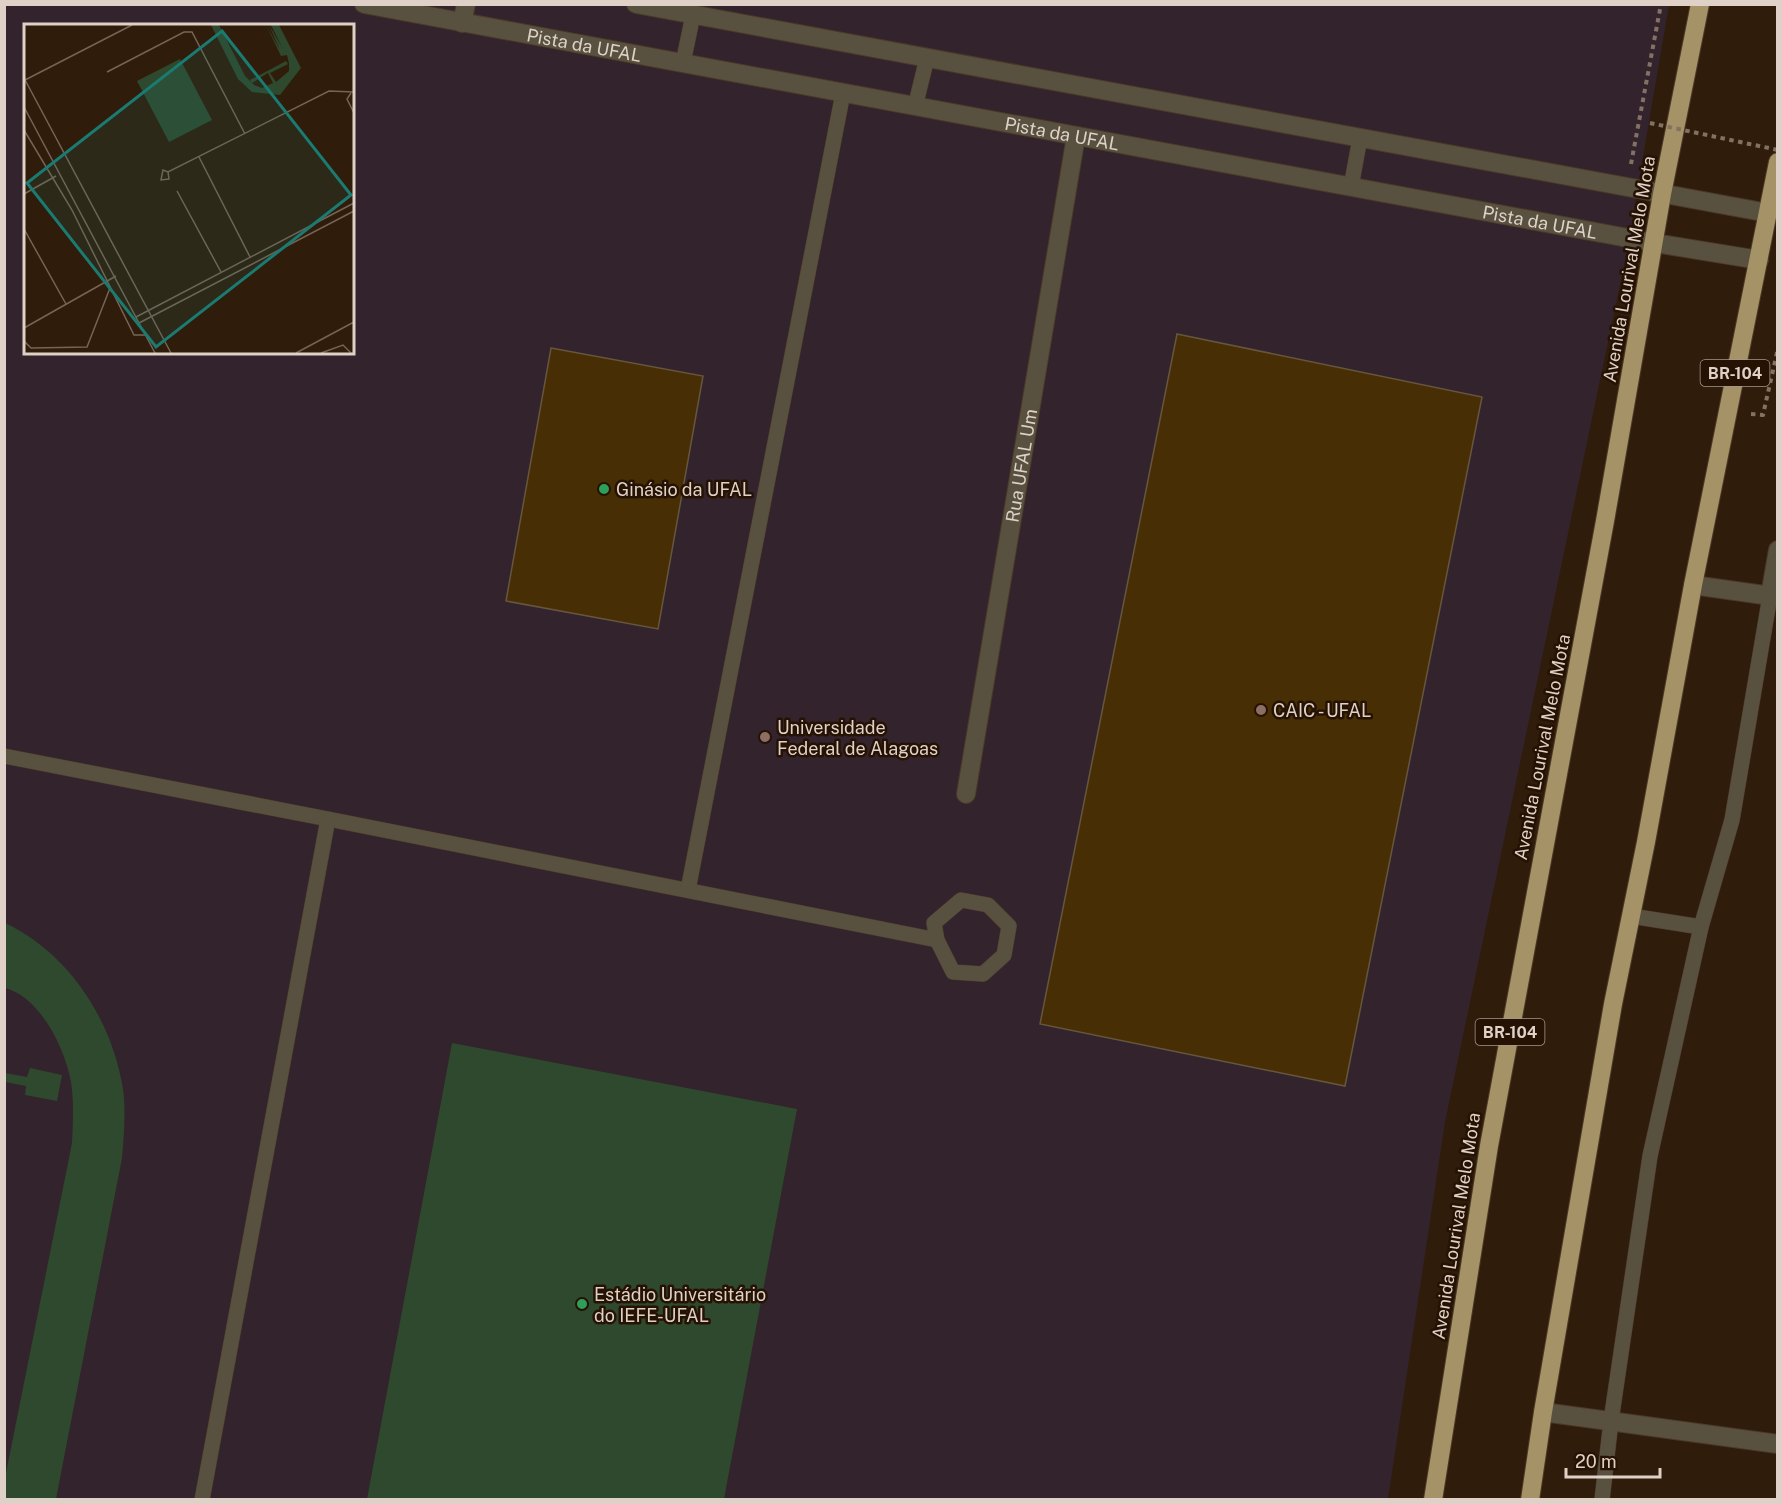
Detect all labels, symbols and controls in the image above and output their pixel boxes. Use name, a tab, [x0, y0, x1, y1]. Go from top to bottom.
inset map	[24, 24, 354, 354]
street label: Pista da UFAL	[525, 24, 643, 66]
street label: Pista da UFAL	[1003, 112, 1121, 154]
street label: Avenida Lourival Melo Mota	[1599, 154, 1659, 384]
street label: Pista da UFAL	[1481, 201, 1599, 243]
road number: BR-104	[1700, 360, 1770, 386]
street label: Rua UFAL Um	[1001, 407, 1041, 524]
place label: Ginásio da UFAL	[616, 479, 752, 500]
marker: Ginásio da UFAL	[597, 482, 611, 496]
street label: Avenida Lourival Melo Mota	[1510, 632, 1574, 862]
place label: CAIC - UFAL	[1273, 700, 1371, 721]
marker: CAIC - UFAL	[1254, 703, 1268, 717]
place label: Universidade Federal de Alagoas	[777, 717, 938, 759]
marker: Universidade Federal de Alagoas	[758, 730, 772, 744]
road number: BR-104	[1476, 1019, 1544, 1045]
street label: Avenida Lourival Melo Mota	[1428, 1111, 1484, 1341]
place label: Estádio Universitário do IEFE-UFAL	[594, 1284, 766, 1326]
marker: Estádio Universitário do IEFE-UFAL	[575, 1297, 589, 1311]
scale bar	[1566, 1441, 1660, 1479]
text: 20 m	[1575, 1451, 1617, 1472]

